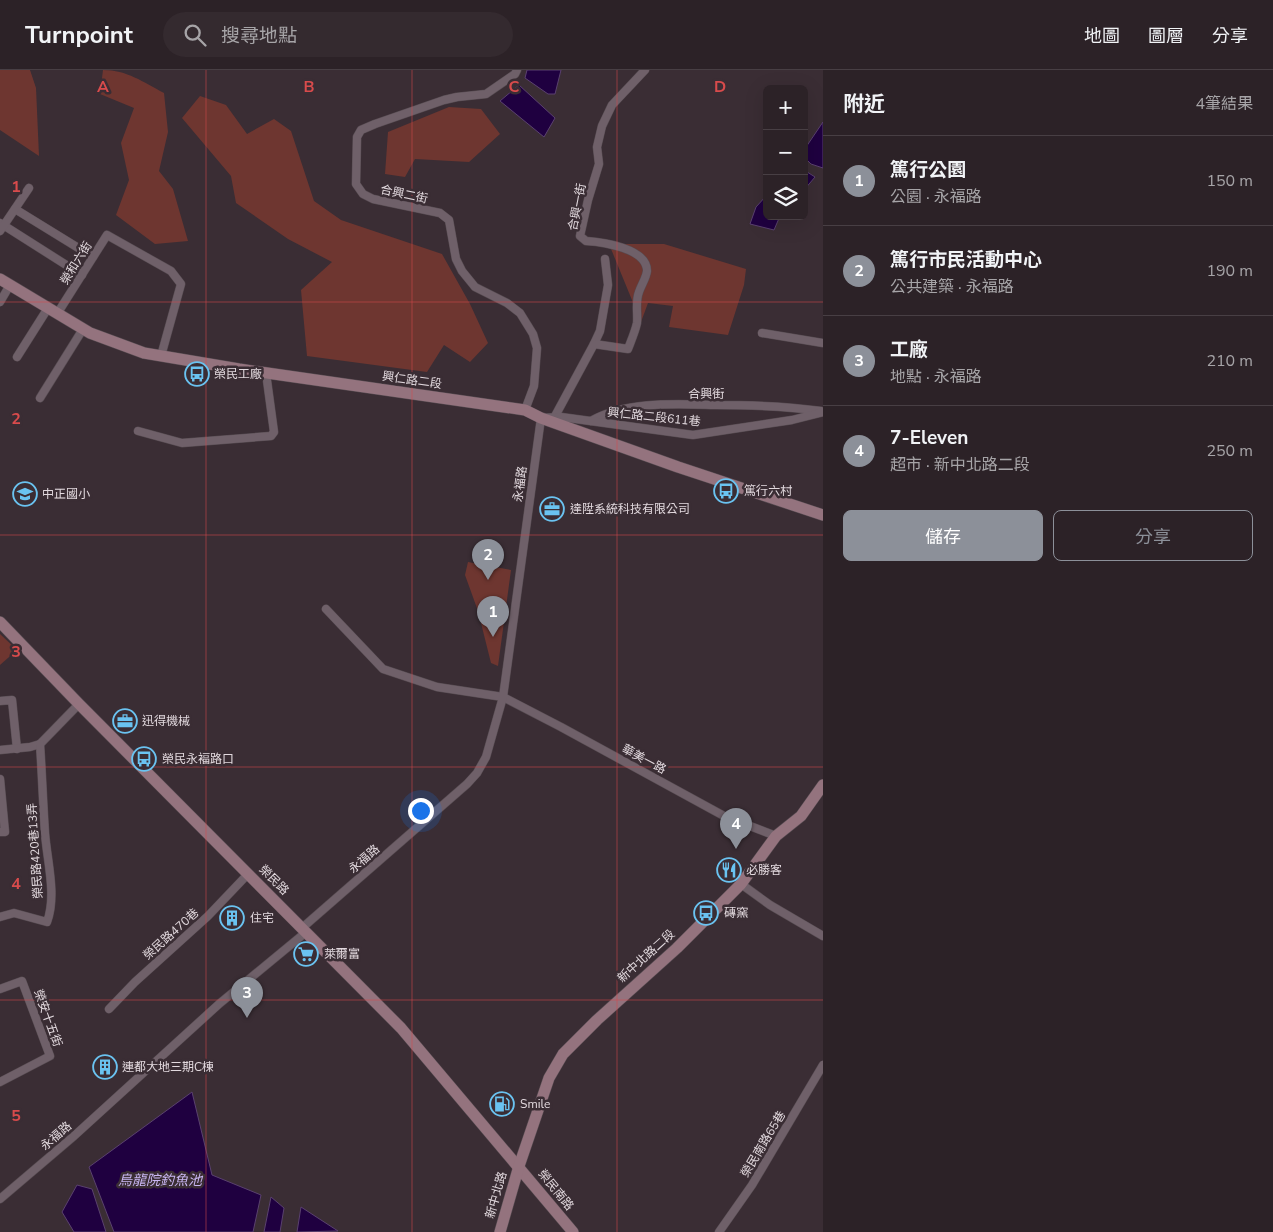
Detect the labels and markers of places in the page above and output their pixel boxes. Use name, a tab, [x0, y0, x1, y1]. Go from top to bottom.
bus stop icon: 榮民工廠	[184, 361, 210, 387]
place label: 榮民工廠	[214, 366, 262, 382]
bus stop icon: 篤行六村	[713, 478, 739, 504]
school or university icon: 中正國小	[12, 481, 38, 507]
place label: 篤行六村	[744, 483, 793, 499]
place label: 中正國小	[42, 486, 90, 502]
office icon: 達陞系統科技有限公司	[539, 496, 565, 522]
place label: 達陞系統科技有限公司	[570, 501, 690, 517]
pin: 2	[472, 539, 504, 580]
pin: 1	[477, 596, 509, 637]
office icon: 迅得機械	[112, 708, 138, 734]
place label: 迅得機械	[142, 713, 190, 729]
bus stop icon: 榮民永褔路口	[131, 746, 157, 772]
place label: 榮民永褔路口	[162, 751, 234, 767]
pin: 4	[720, 808, 752, 849]
restaurant icon: 必勝客	[716, 857, 742, 883]
place label: 必勝客	[746, 862, 782, 878]
bus stop icon: 磚窯	[693, 900, 719, 926]
building icon: 住宅	[219, 905, 245, 931]
place label: 磚窯	[724, 905, 748, 921]
place label: 住宅	[250, 910, 274, 926]
supermarket icon: 萊爾富	[293, 941, 319, 967]
place label: 萊爾富	[324, 946, 360, 962]
pin: 3	[231, 977, 263, 1018]
building icon: 連都大地三期C棟	[92, 1054, 118, 1080]
place label: 連都大地三期C棟	[122, 1059, 214, 1075]
fuel station icon: Smile	[489, 1091, 515, 1117]
place label: Smile	[520, 1096, 550, 1112]

